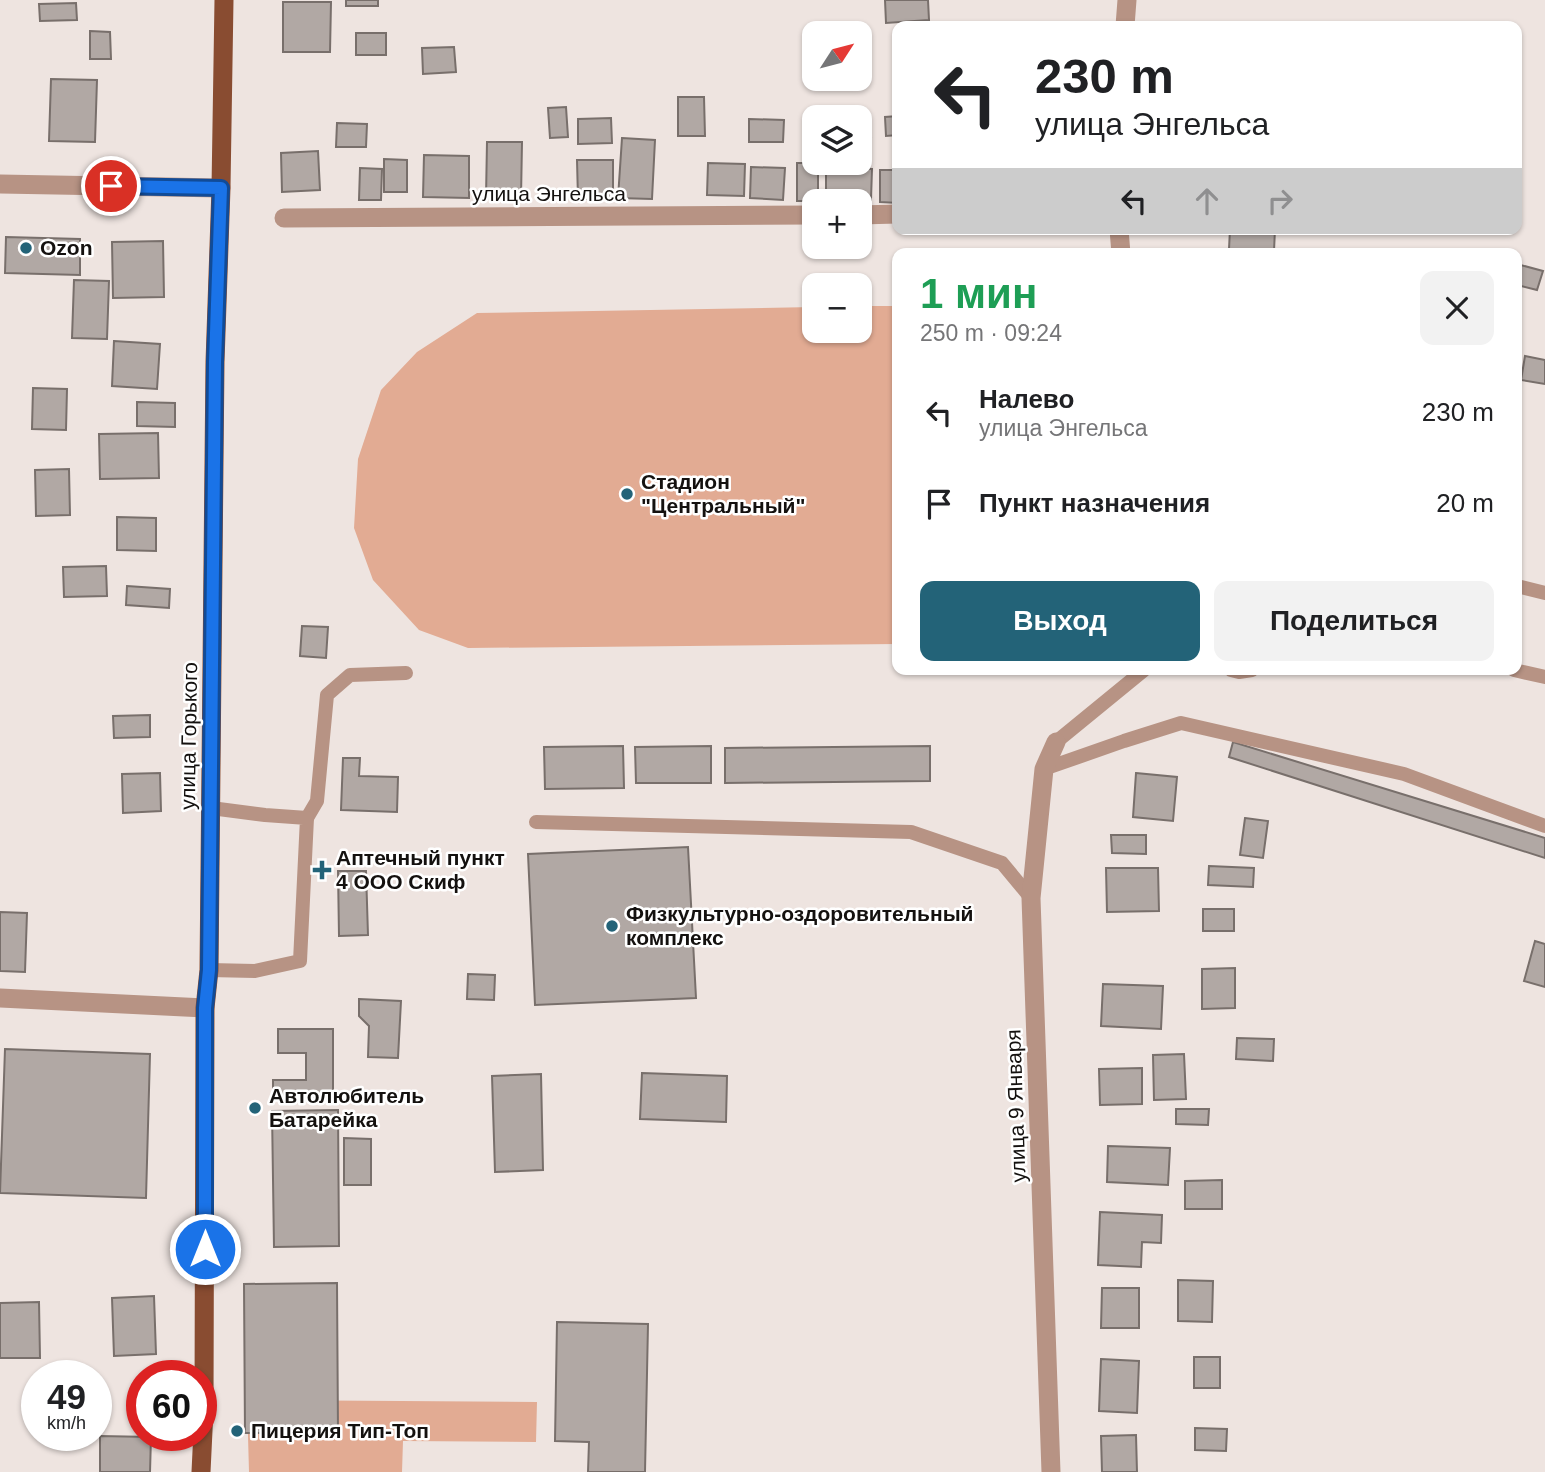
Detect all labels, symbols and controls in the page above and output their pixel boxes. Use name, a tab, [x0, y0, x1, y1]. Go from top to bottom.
north arrow	[802, 21, 872, 91]
map controls	[802, 21, 872, 343]
icon: left	[920, 49, 1011, 140]
text: 230 m	[1035, 49, 1174, 103]
button: layers	[802, 105, 872, 175]
text: улица Энгельса	[1035, 106, 1269, 142]
pin	[81, 156, 141, 216]
icon: arrive	[92, 167, 130, 205]
street label: улица Энгельса	[472, 182, 626, 205]
icon: left	[1115, 182, 1153, 220]
icon: ahead	[1188, 182, 1226, 220]
icon: right	[1261, 182, 1299, 220]
button: +	[802, 189, 872, 259]
place label: Ozon	[40, 236, 93, 259]
marker: Ozon	[18, 240, 34, 256]
text: 1 мин	[920, 270, 1037, 317]
button: close	[1420, 271, 1494, 345]
button: −	[802, 273, 872, 343]
text: 250 m · 09:24	[920, 320, 1062, 346]
text: Налево	[979, 384, 1074, 414]
icon: left	[920, 394, 958, 432]
text: 230 m	[1422, 397, 1494, 427]
text: улица Энгельса	[979, 415, 1147, 441]
place label: Стадион "Центральный"	[641, 470, 805, 517]
icon: arrive	[920, 485, 958, 523]
marker: Стадион "Центральный"	[619, 486, 635, 502]
text: Пункт назначения	[979, 488, 1210, 518]
text: 20 m	[1436, 488, 1494, 518]
button: Выход	[920, 581, 1200, 661]
button: Поделиться	[1214, 581, 1494, 661]
street label: улица Горького	[176, 662, 201, 810]
place label: Аптечный пункт 4 ООО Скиф	[336, 846, 505, 893]
marker: Аптечный пункт 4 ООО Скиф	[314, 862, 330, 878]
place label: Физкультурно-оздоровительный комплекс	[626, 902, 974, 949]
marker: Физкультурно-оздоровительный комплекс	[604, 918, 620, 934]
street label: улица 9 Января	[1001, 1029, 1030, 1183]
place label: Автолюбитель Батарейка	[269, 1084, 424, 1131]
marker: Автолюбитель Батарейка	[247, 1100, 263, 1116]
position arrow	[168, 1212, 242, 1286]
speed limit sign: 60	[126, 1360, 217, 1451]
text: 49	[47, 1377, 86, 1416]
text: km/h	[47, 1413, 86, 1433]
place label: Пицерия Тип-Топ	[251, 1419, 429, 1442]
marker: Пицерия Тип-Топ	[229, 1423, 245, 1439]

